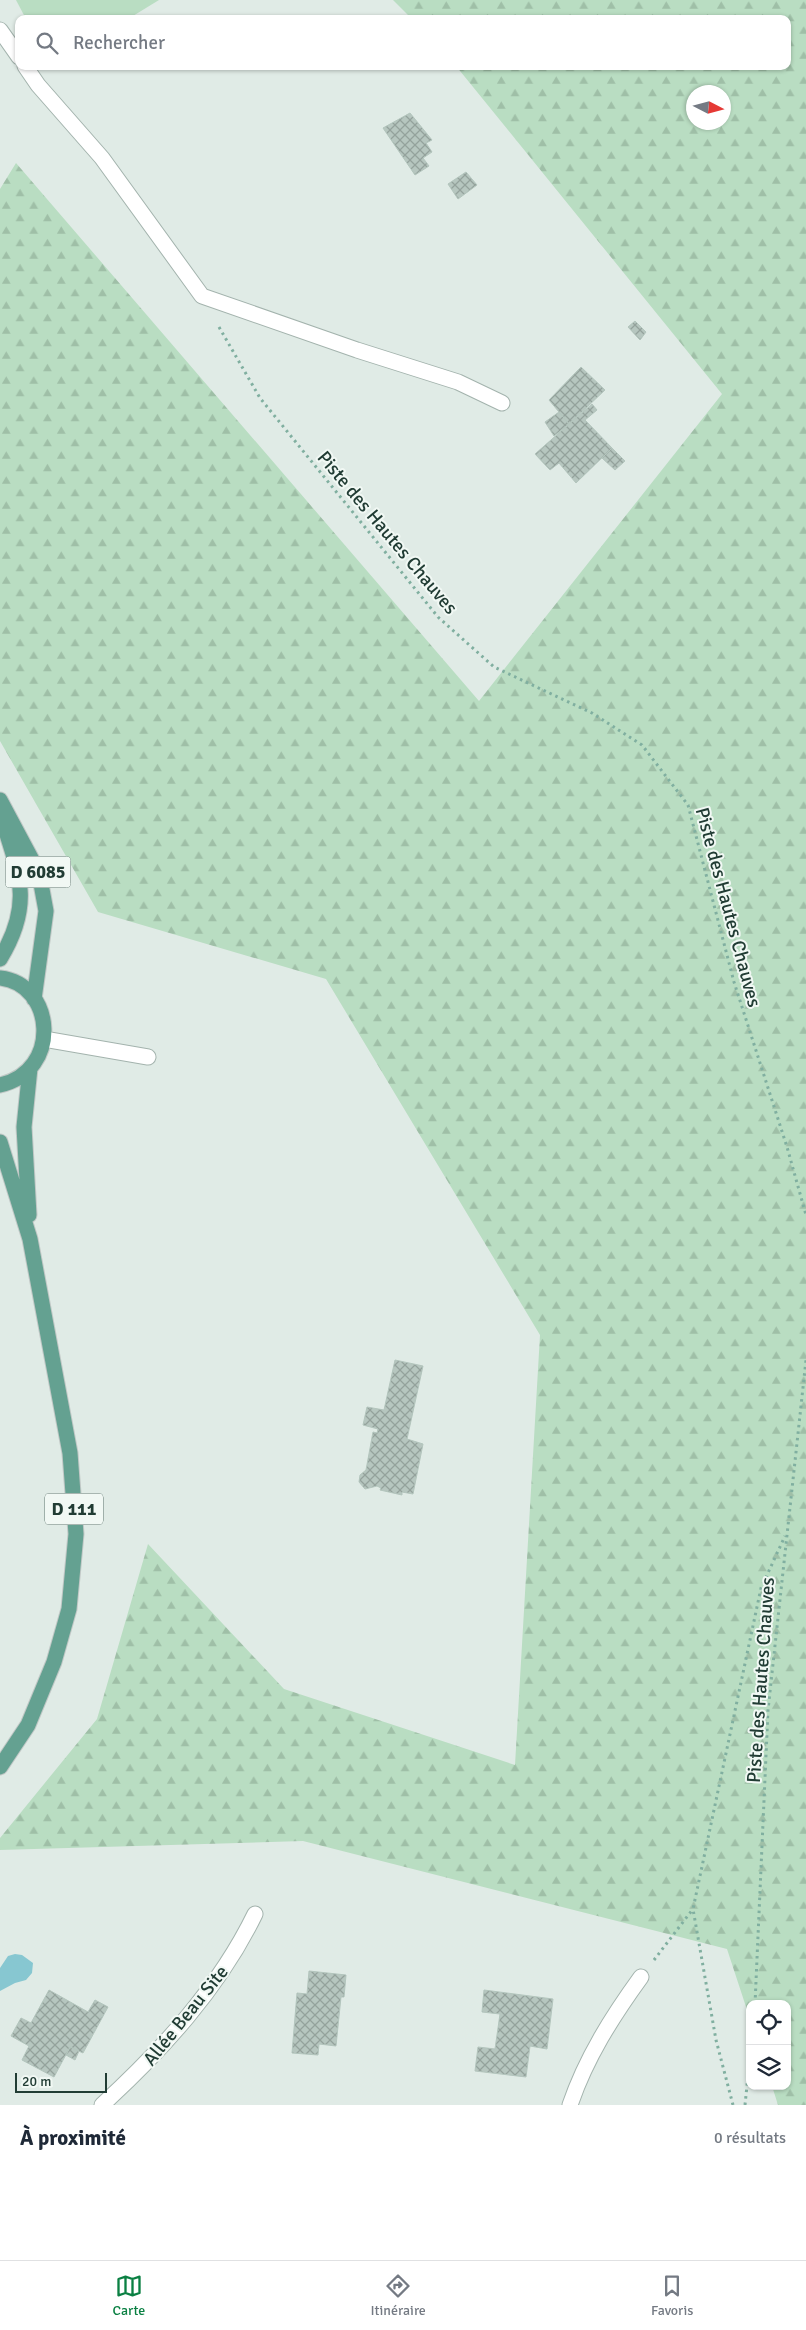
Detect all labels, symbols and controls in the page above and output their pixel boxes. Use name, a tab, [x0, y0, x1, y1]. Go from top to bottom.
search box	[15, 15, 791, 70]
icon: search	[33, 29, 61, 57]
text: Rechercher	[73, 31, 165, 55]
north arrow	[686, 85, 731, 130]
street label: Piste des Hautes Chauves	[312, 446, 463, 619]
street label: Piste des Hautes Chauves	[690, 805, 766, 1010]
road number: D 6085	[5, 856, 70, 888]
road number: D 111	[45, 1494, 103, 1525]
street label: Piste des Hautes Chauves	[742, 1577, 780, 1784]
street label: Allée Beau Site	[138, 1961, 234, 2071]
map controls	[746, 2000, 791, 2090]
button: locate	[746, 2000, 791, 2045]
button: layers	[746, 2045, 791, 2090]
scale bar	[15, 2070, 108, 2093]
text: 20 m	[22, 2073, 51, 2090]
text: À proximité	[20, 2125, 126, 2151]
text: 0 résultats	[714, 2128, 786, 2148]
tab: Carte	[113, 2272, 145, 2319]
tab: Itinéraire	[370, 2272, 426, 2319]
tab: Favoris	[651, 2272, 693, 2319]

